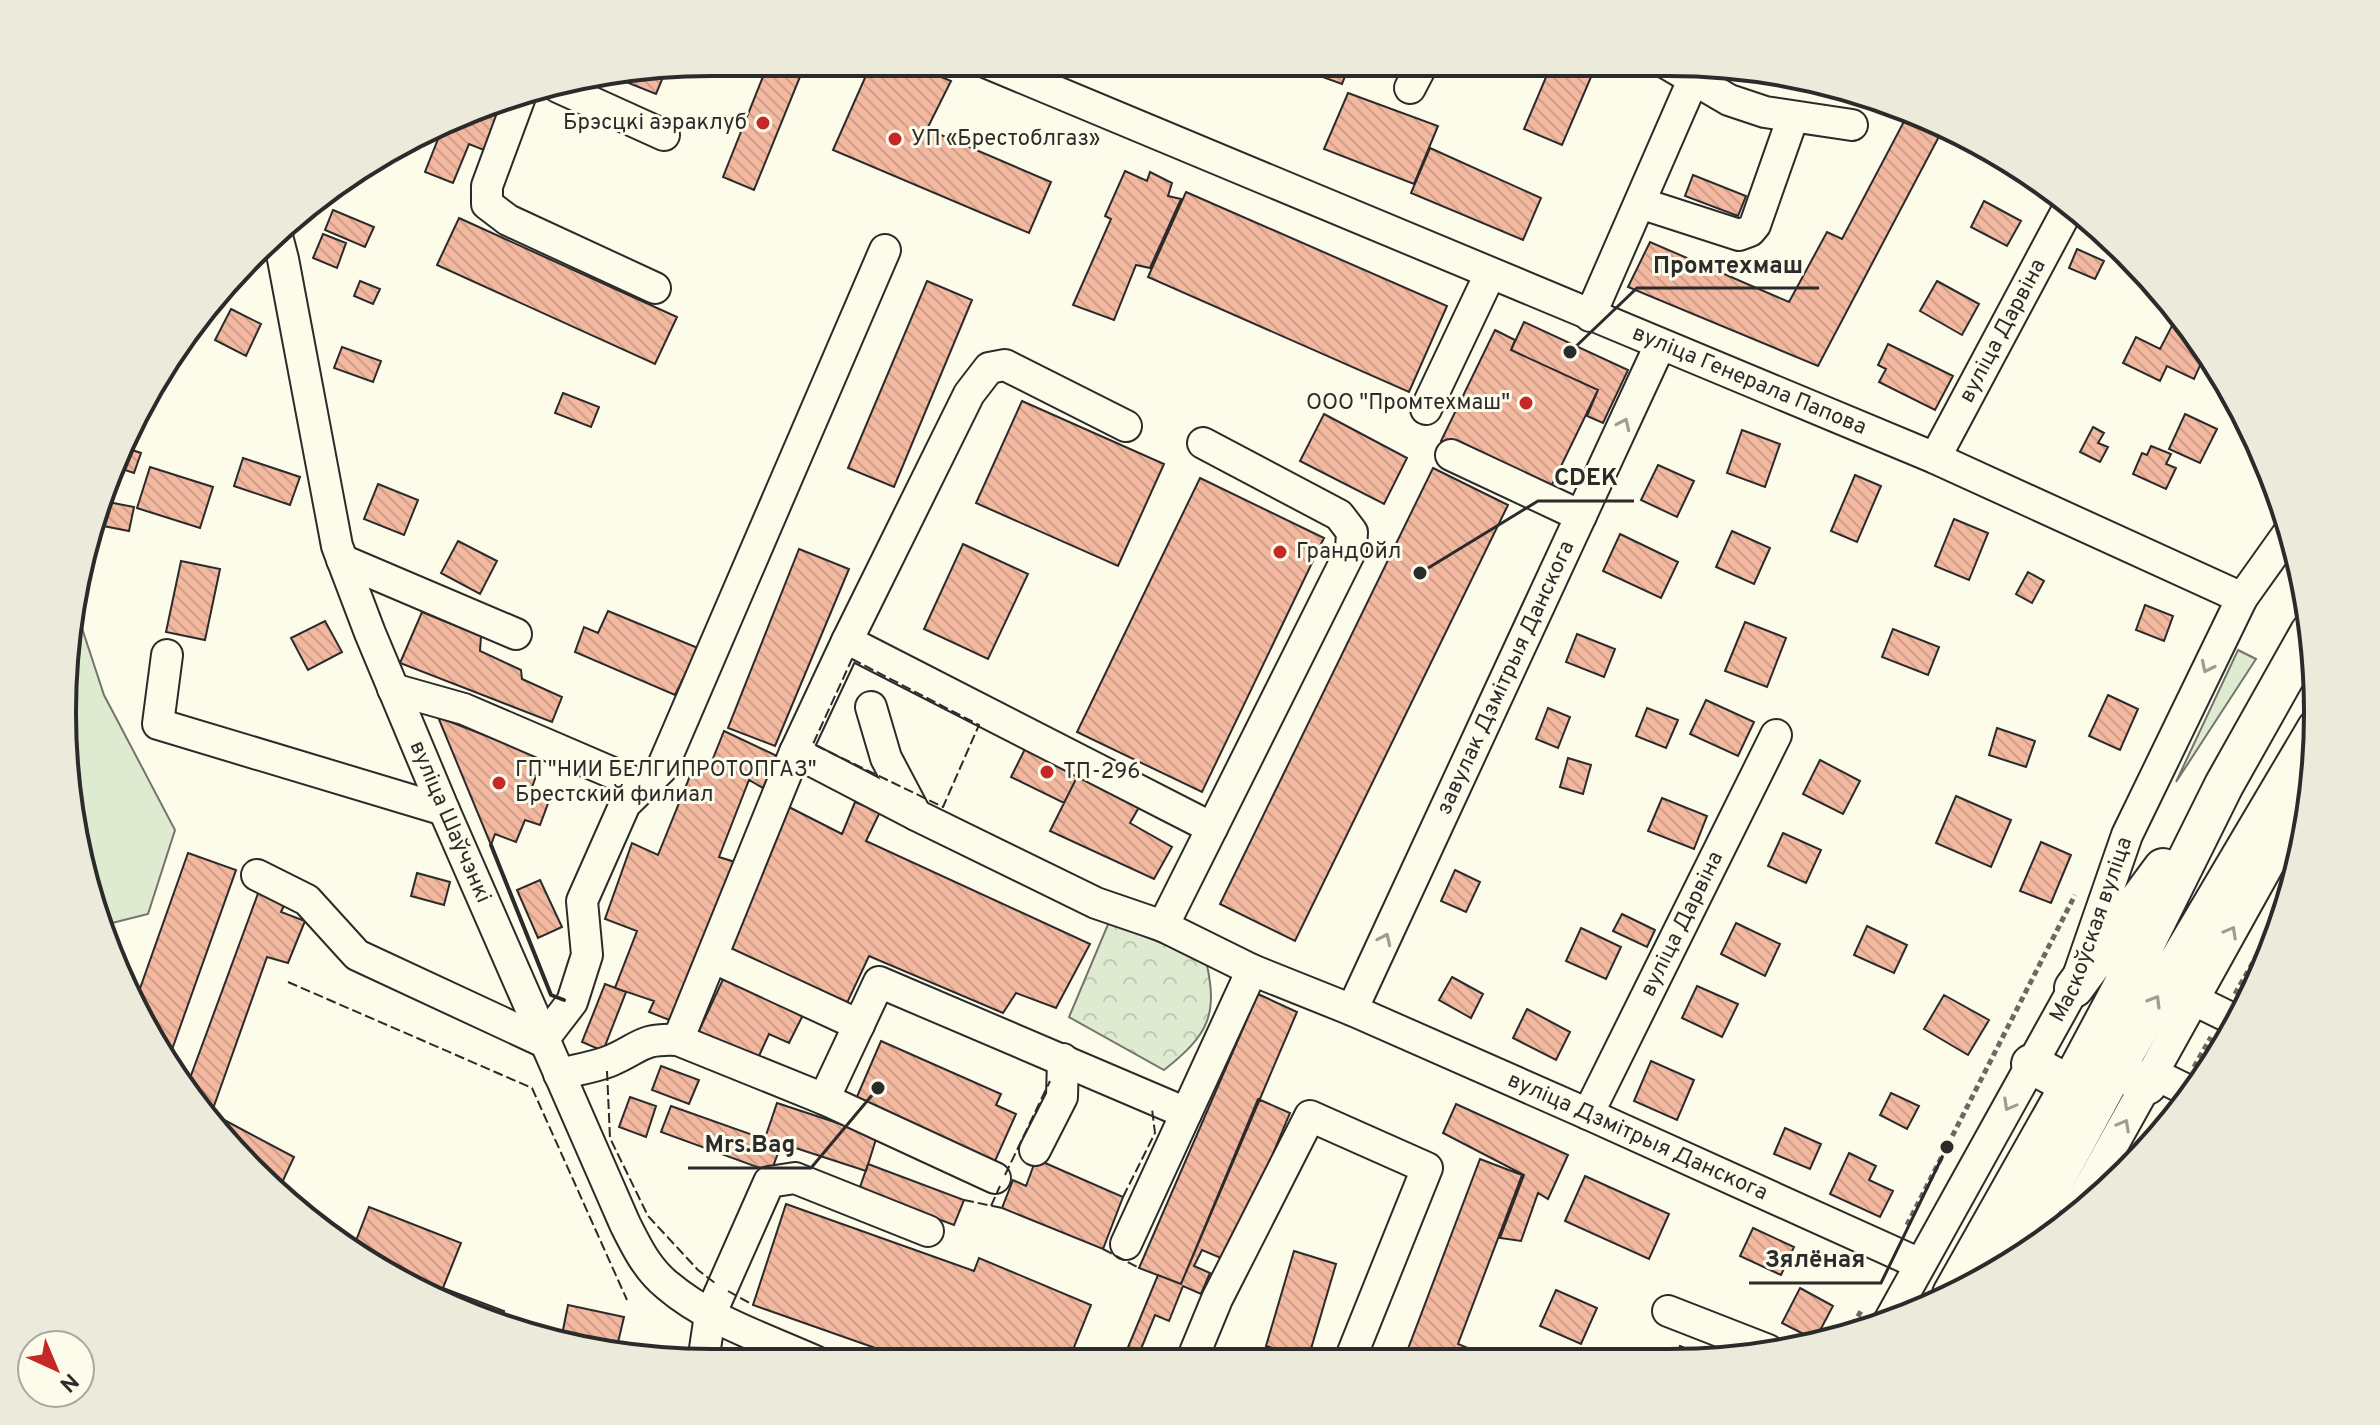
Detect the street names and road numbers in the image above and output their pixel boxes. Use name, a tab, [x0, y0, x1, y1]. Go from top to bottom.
street label: вуліца Дарвіна	[1953, 254, 2052, 407]
street label: вуліца Генерала Папова	[1628, 320, 1870, 441]
street label: завулак Дзмітрыя Данскога	[1431, 536, 1581, 819]
street label: вуліца Шаўчэнкі	[403, 737, 497, 907]
street label: Маскоўская вуліца	[2044, 833, 2139, 1027]
street label: вуліца Дарвіна	[1635, 847, 1730, 1001]
street label: вуліца Дзмітрыя Данскога	[1503, 1067, 1772, 1207]

